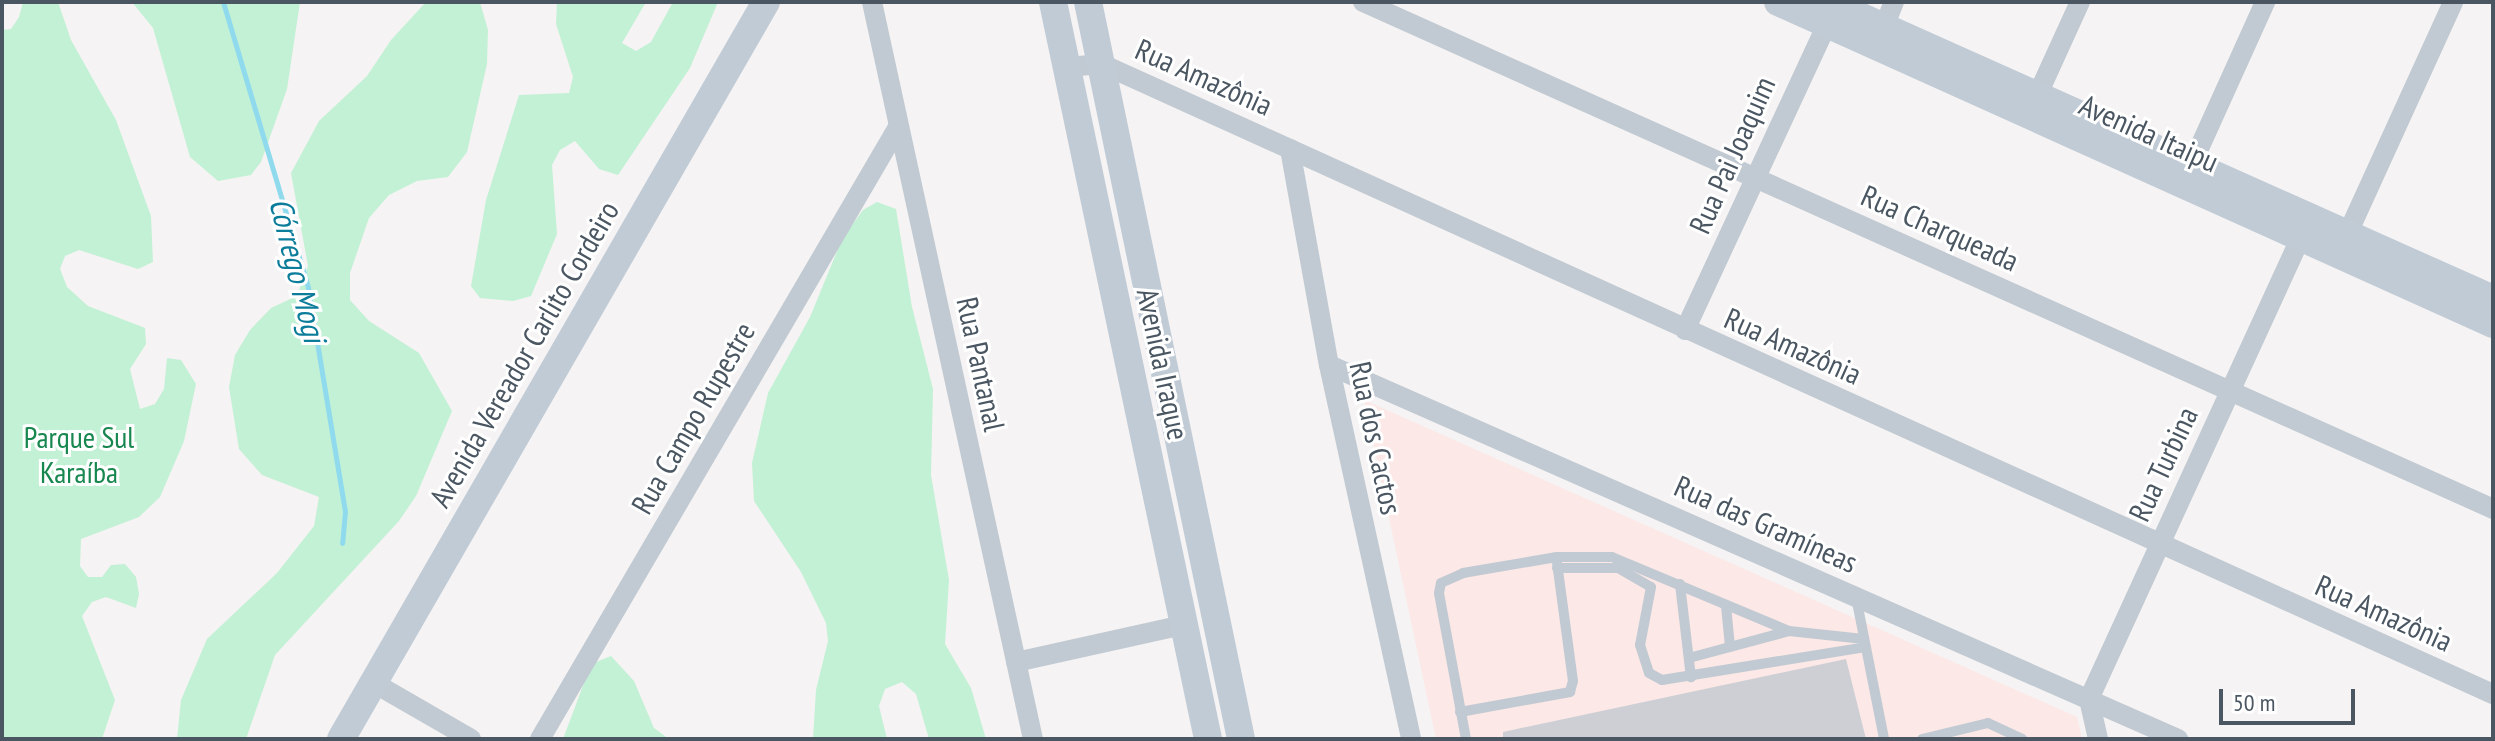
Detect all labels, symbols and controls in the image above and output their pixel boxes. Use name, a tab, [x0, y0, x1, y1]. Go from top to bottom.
street label: Rua Amazônia	[1130, 31, 1278, 123]
street label: Rua Pai Joaquim	[1681, 71, 1783, 239]
street label: Avenida Itaipu	[2074, 86, 2224, 180]
street label: Rua Charqueada	[1856, 177, 2024, 279]
water label: Córrego Mogi	[262, 194, 334, 346]
street label: Avenida Vereador Carlito Cordeiro	[421, 194, 627, 514]
street label: Avenida Iraque	[1129, 285, 1197, 443]
street label: Rua Pantanal	[949, 294, 1013, 434]
street label: Rua Amazônia	[1719, 300, 1867, 392]
street label: Rua Campo Rupestre	[624, 316, 762, 520]
street label: Rua dos Cactos	[1342, 358, 1410, 518]
street label: Rua Turbina	[2121, 401, 2205, 527]
park label: Parque Sul Karaíba	[24, 419, 134, 490]
street label: Rua das Gramíneas	[1669, 468, 1863, 580]
street label: Rua Amazônia	[2310, 567, 2458, 659]
scale bar	[2223, 673, 2359, 723]
text: 50 m	[2233, 687, 2275, 718]

